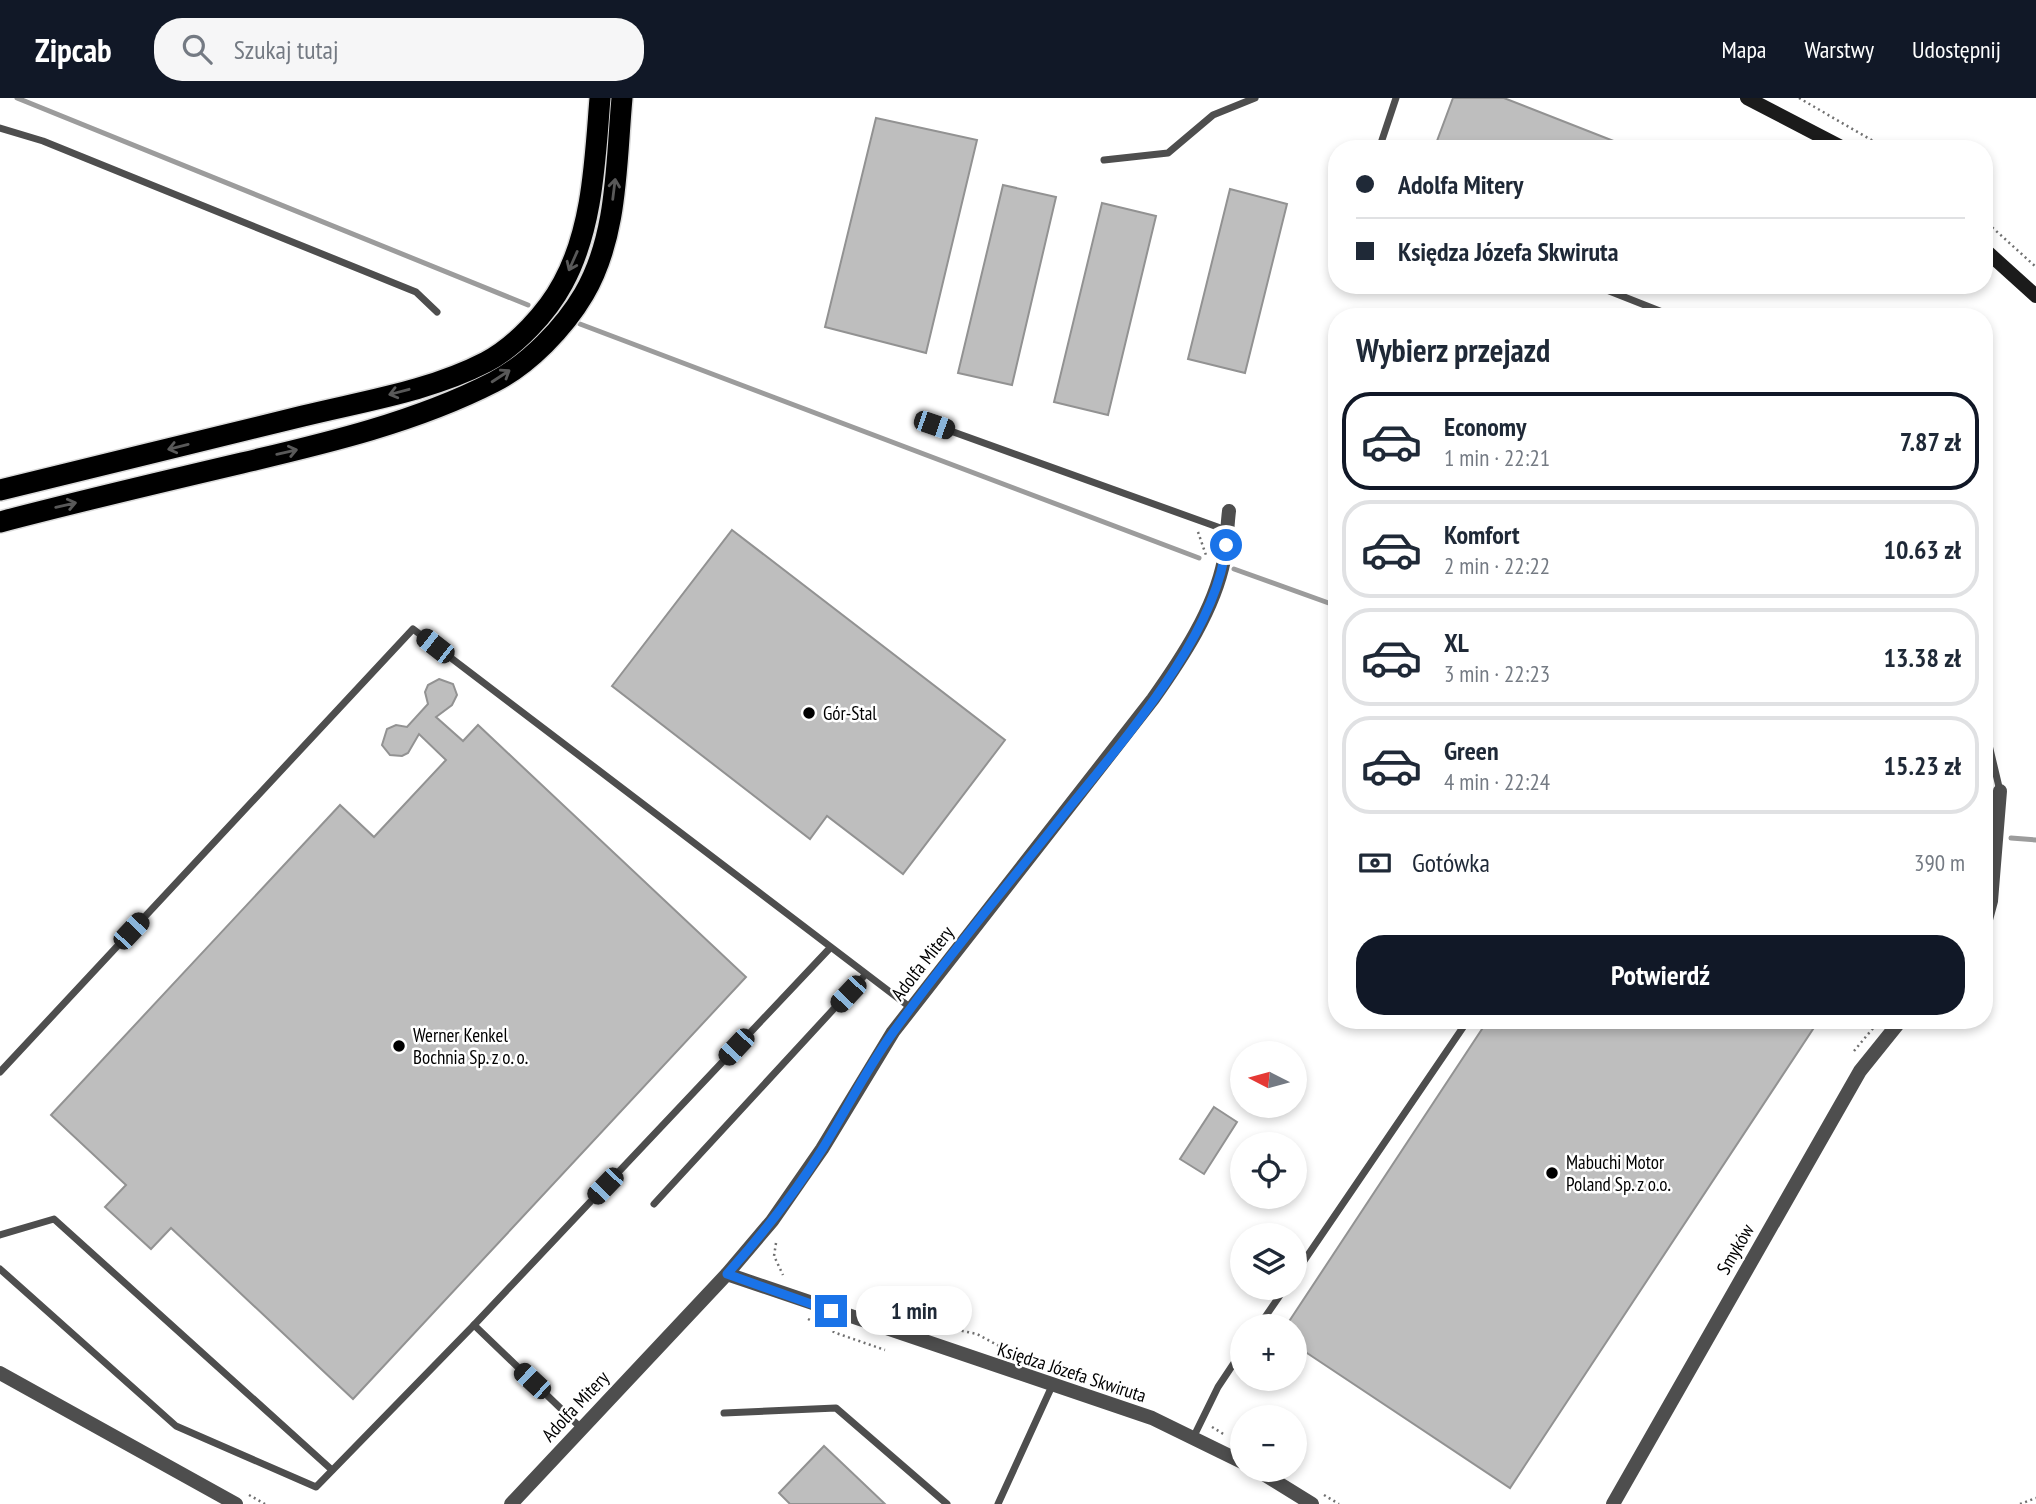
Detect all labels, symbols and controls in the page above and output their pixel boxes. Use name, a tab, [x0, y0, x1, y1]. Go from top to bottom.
search box	[154, 18, 644, 81]
text: Zipcab	[35, 28, 112, 71]
icon: search	[178, 30, 216, 68]
text: Szukaj tutaj	[234, 33, 339, 66]
text: Mapa	[1722, 34, 1766, 65]
text: Warstwy	[1804, 34, 1874, 65]
text: Udostępnij	[1912, 34, 2001, 65]
text: Adolfa Mitery	[1398, 168, 1523, 201]
one-way arrow	[607, 178, 620, 201]
text: Księdza Józefa Skwiruta	[1398, 235, 1618, 268]
one-way arrow	[566, 250, 579, 271]
text: Wybierz przejazd	[1356, 329, 1550, 371]
one-way arrow	[491, 369, 511, 383]
one-way arrow	[388, 386, 411, 399]
car	[911, 408, 958, 442]
icon: car	[1360, 410, 1423, 473]
text: Economy	[1444, 410, 1526, 443]
text: 7.87 zł	[1900, 425, 1961, 458]
one-way arrow	[167, 441, 190, 454]
text: 1 min · 22:21	[1444, 443, 1550, 472]
one-way arrow	[276, 445, 298, 458]
one-way arrow	[54, 498, 77, 511]
icon: car	[1360, 518, 1423, 581]
text: Komfort	[1444, 518, 1520, 551]
route start	[1210, 529, 1242, 561]
text: 10.63 zł	[1884, 533, 1961, 566]
text: 2 min · 22:22	[1444, 551, 1550, 580]
car	[412, 625, 459, 667]
icon: car	[1360, 626, 1423, 689]
text: XL	[1444, 626, 1469, 659]
text: 13.38 zł	[1884, 641, 1961, 674]
text: 3 min · 22:23	[1444, 659, 1550, 688]
place label: Gór-Stal	[823, 701, 877, 725]
marker: Gór-Stal	[801, 705, 817, 721]
icon: car	[1360, 734, 1423, 797]
text: Green	[1444, 734, 1499, 767]
text: 15.23 zł	[1884, 749, 1961, 782]
text: 4 min · 22:24	[1444, 767, 1550, 796]
icon: cash	[1356, 844, 1394, 882]
text: Gotówka	[1412, 846, 1490, 879]
text: 390 m	[1914, 848, 1965, 877]
car	[109, 908, 154, 954]
street label: Adolfa Mitery	[885, 920, 959, 1005]
button: Potwierdź	[1356, 935, 1965, 1015]
car	[826, 971, 871, 1017]
place label: Werner Kenkel Bochnia Sp. z o. o.	[413, 1023, 528, 1069]
car	[714, 1024, 759, 1070]
marker: Werner Kenkel Bochnia Sp. z o. o.	[391, 1038, 407, 1054]
north arrow	[1230, 1041, 1307, 1118]
map controls	[1230, 1041, 1307, 1482]
button: locate	[1230, 1132, 1307, 1209]
place label: Mabuchi Motor Poland Sp. z o.o.	[1566, 1150, 1671, 1196]
car	[583, 1164, 628, 1208]
marker: Mabuchi Motor Poland Sp. z o.o.	[1544, 1165, 1560, 1181]
street label: Smyków	[1711, 1219, 1759, 1278]
button: layers	[1230, 1223, 1307, 1300]
callout: 1 min	[856, 1286, 971, 1336]
route end	[815, 1295, 847, 1327]
text: 1 min	[891, 1296, 937, 1325]
button: +	[1230, 1314, 1307, 1391]
street label: Księdza Józefa Skwiruta	[995, 1337, 1149, 1407]
car	[510, 1359, 555, 1403]
street label: Adolfa Mitery	[536, 1365, 614, 1446]
button: −	[1230, 1405, 1307, 1482]

